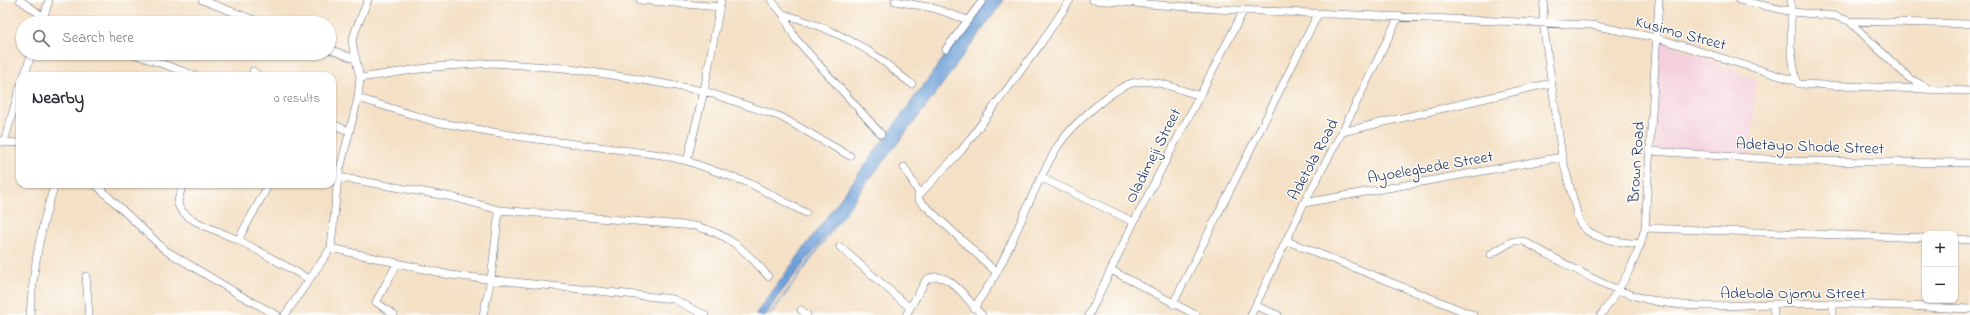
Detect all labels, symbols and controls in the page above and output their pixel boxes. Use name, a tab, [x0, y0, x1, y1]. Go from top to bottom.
street label: Kusimo Street	[1632, 10, 1729, 58]
search box	[16, 16, 336, 60]
icon: search	[30, 27, 52, 49]
text: Search here	[62, 27, 134, 49]
text: Nearby	[32, 86, 84, 111]
text: 0 results	[274, 89, 320, 108]
street label: Oladimeji Street	[1120, 104, 1188, 208]
street label: Adetola Road	[1282, 115, 1345, 205]
street label: Brown Road	[1622, 121, 1652, 204]
street label: Adetayo Shode Street	[1735, 132, 1885, 162]
street label: Ayoelegbede Street	[1366, 145, 1496, 191]
map controls	[1922, 231, 1958, 303]
button: +	[1922, 231, 1958, 267]
button: −	[1922, 267, 1958, 303]
street label: Adebola Ojomu Street	[1720, 282, 1866, 306]

